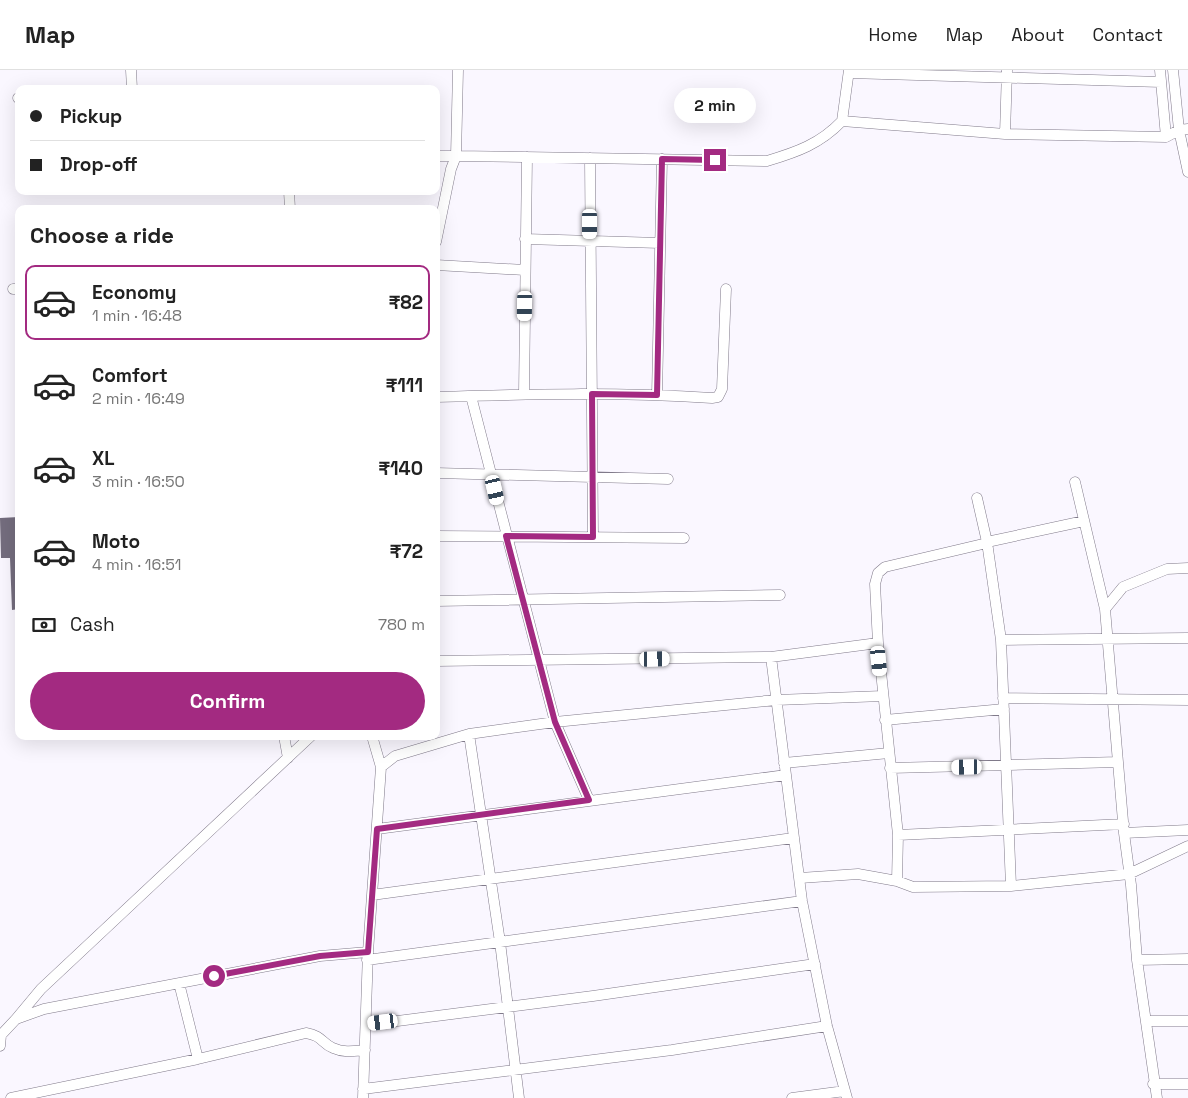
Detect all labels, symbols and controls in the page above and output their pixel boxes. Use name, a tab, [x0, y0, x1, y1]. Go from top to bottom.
text: Map	[25, 19, 75, 50]
text: Home	[869, 23, 918, 46]
text: Map	[946, 23, 983, 46]
text: About	[1011, 23, 1065, 46]
text: Contact	[1093, 23, 1163, 46]
callout: 2 min	[674, 88, 756, 122]
text: 2 min	[694, 95, 736, 116]
text: Pickup	[60, 104, 122, 129]
route end	[704, 149, 726, 171]
text: Drop-off	[60, 152, 138, 177]
car	[582, 209, 597, 239]
text: Choose a ride	[30, 221, 174, 249]
icon: car	[32, 280, 77, 325]
text: Economy	[92, 280, 176, 305]
text: ₹82	[388, 290, 423, 315]
car	[517, 291, 532, 321]
text: 1 min · 16:48	[92, 305, 182, 326]
icon: car	[32, 363, 77, 408]
text: Comfort	[92, 363, 168, 388]
text: ₹111	[385, 373, 423, 398]
text: 2 min · 16:49	[92, 388, 185, 409]
icon: car	[32, 446, 77, 491]
text: XL	[92, 446, 115, 471]
text: ₹140	[378, 456, 423, 481]
text: 3 min · 16:50	[92, 471, 185, 492]
car	[484, 474, 505, 506]
icon: car	[32, 529, 77, 574]
text: Moto	[92, 529, 140, 554]
text: ₹72	[389, 539, 423, 564]
text: 4 min · 16:51	[92, 554, 181, 575]
icon: cash	[30, 611, 58, 639]
text: Cash	[70, 612, 115, 637]
text: 780 m	[378, 614, 425, 635]
car	[869, 645, 888, 677]
car	[639, 651, 670, 667]
button: Confirm	[30, 672, 425, 730]
car	[951, 759, 982, 775]
route start	[203, 965, 225, 987]
car	[367, 1013, 398, 1031]

